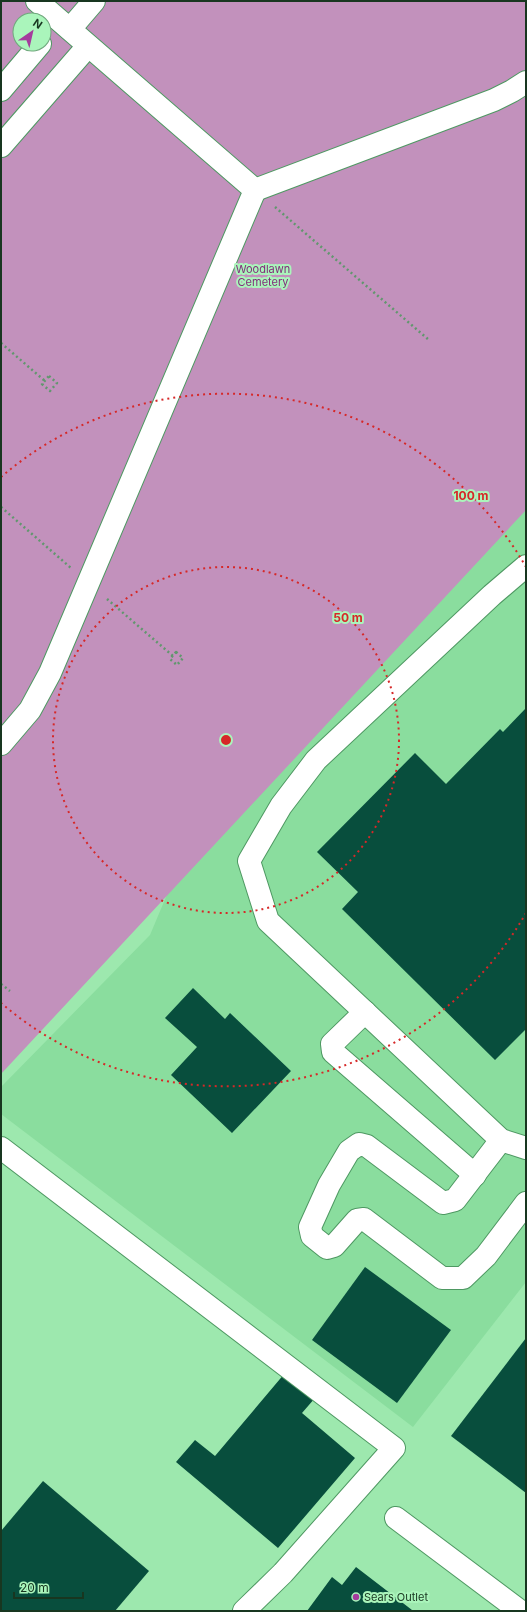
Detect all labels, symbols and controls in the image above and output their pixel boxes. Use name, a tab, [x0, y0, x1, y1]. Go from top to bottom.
north arrow	[12, 12, 52, 52]
text: N	[30, 16, 45, 32]
park label: Woodlawn Cemetery	[236, 262, 290, 289]
text: 100 m	[453, 488, 489, 503]
text: 50 m	[333, 610, 363, 625]
centre of rings	[219, 733, 233, 747]
scale bar	[14, 1574, 83, 1600]
text: 20 m	[20, 1580, 49, 1595]
place label: Sears Outlet	[364, 1590, 428, 1604]
marker: Sears Outlet	[351, 1592, 361, 1602]

